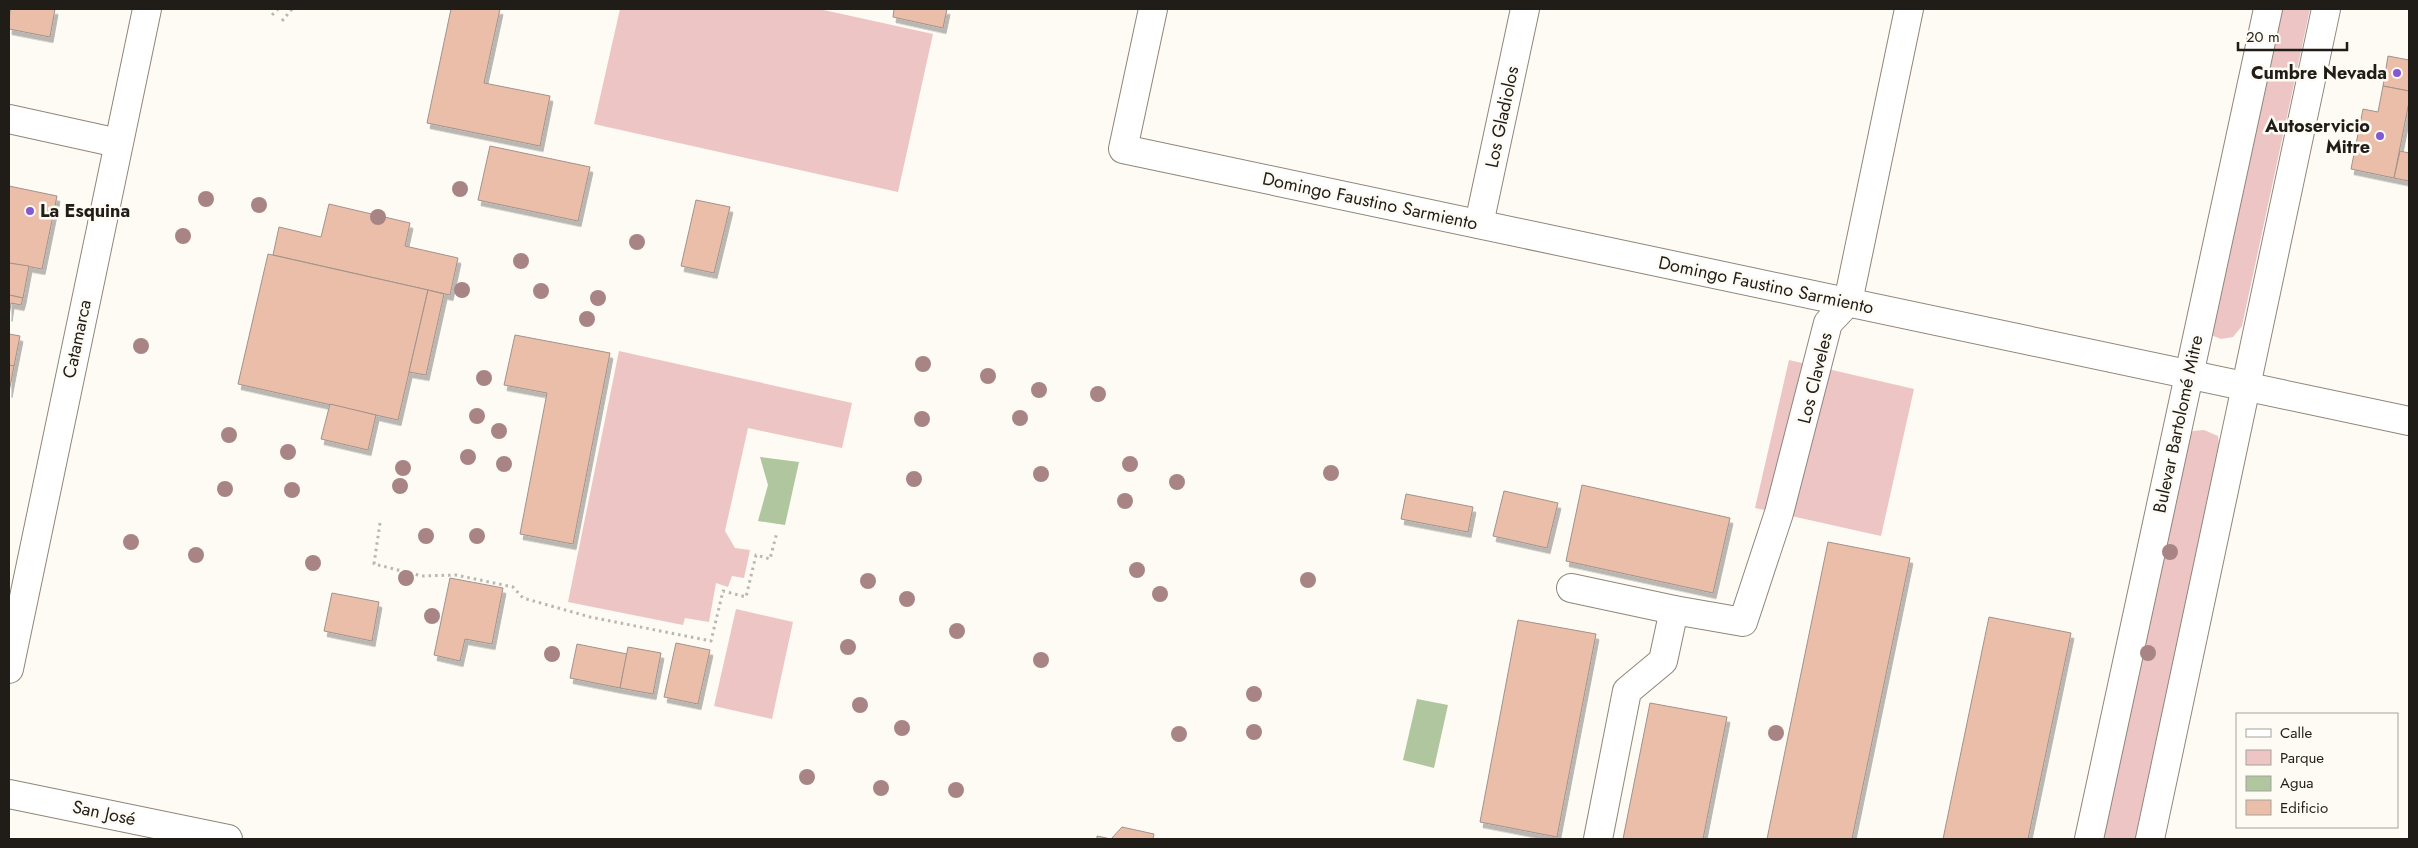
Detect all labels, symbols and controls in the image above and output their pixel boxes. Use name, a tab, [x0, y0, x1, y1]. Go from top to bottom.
scale bar	[2238, 20, 2347, 52]
text: 20 m	[2246, 26, 2280, 48]
place label: Cumbre Nevada	[2251, 60, 2387, 86]
street label: Los Gladiolos	[1479, 64, 1525, 170]
marker: Cumbre Nevada	[2391, 67, 2403, 79]
place label: Autoservicio Mitre	[2264, 113, 2370, 160]
marker: Autoservicio Mitre	[2374, 130, 2386, 142]
street label: Domingo Faustino Sarmiento	[1260, 165, 1480, 237]
place label: La Esquina	[40, 198, 130, 224]
marker: La Esquina	[24, 205, 36, 217]
street label: Domingo Faustino Sarmiento	[1656, 249, 1876, 321]
street label: Catamarca	[56, 297, 98, 381]
street label: Los Claveles	[1791, 330, 1839, 426]
street label: Bulevar Bartolomé Mitre	[2146, 333, 2210, 515]
legend	[2236, 713, 2398, 828]
text: Calle	[2280, 722, 2312, 744]
text: Parque	[2280, 747, 2324, 769]
text: Agua	[2280, 772, 2314, 794]
street label: San José	[70, 794, 138, 832]
text: Edificio	[2280, 797, 2328, 819]

